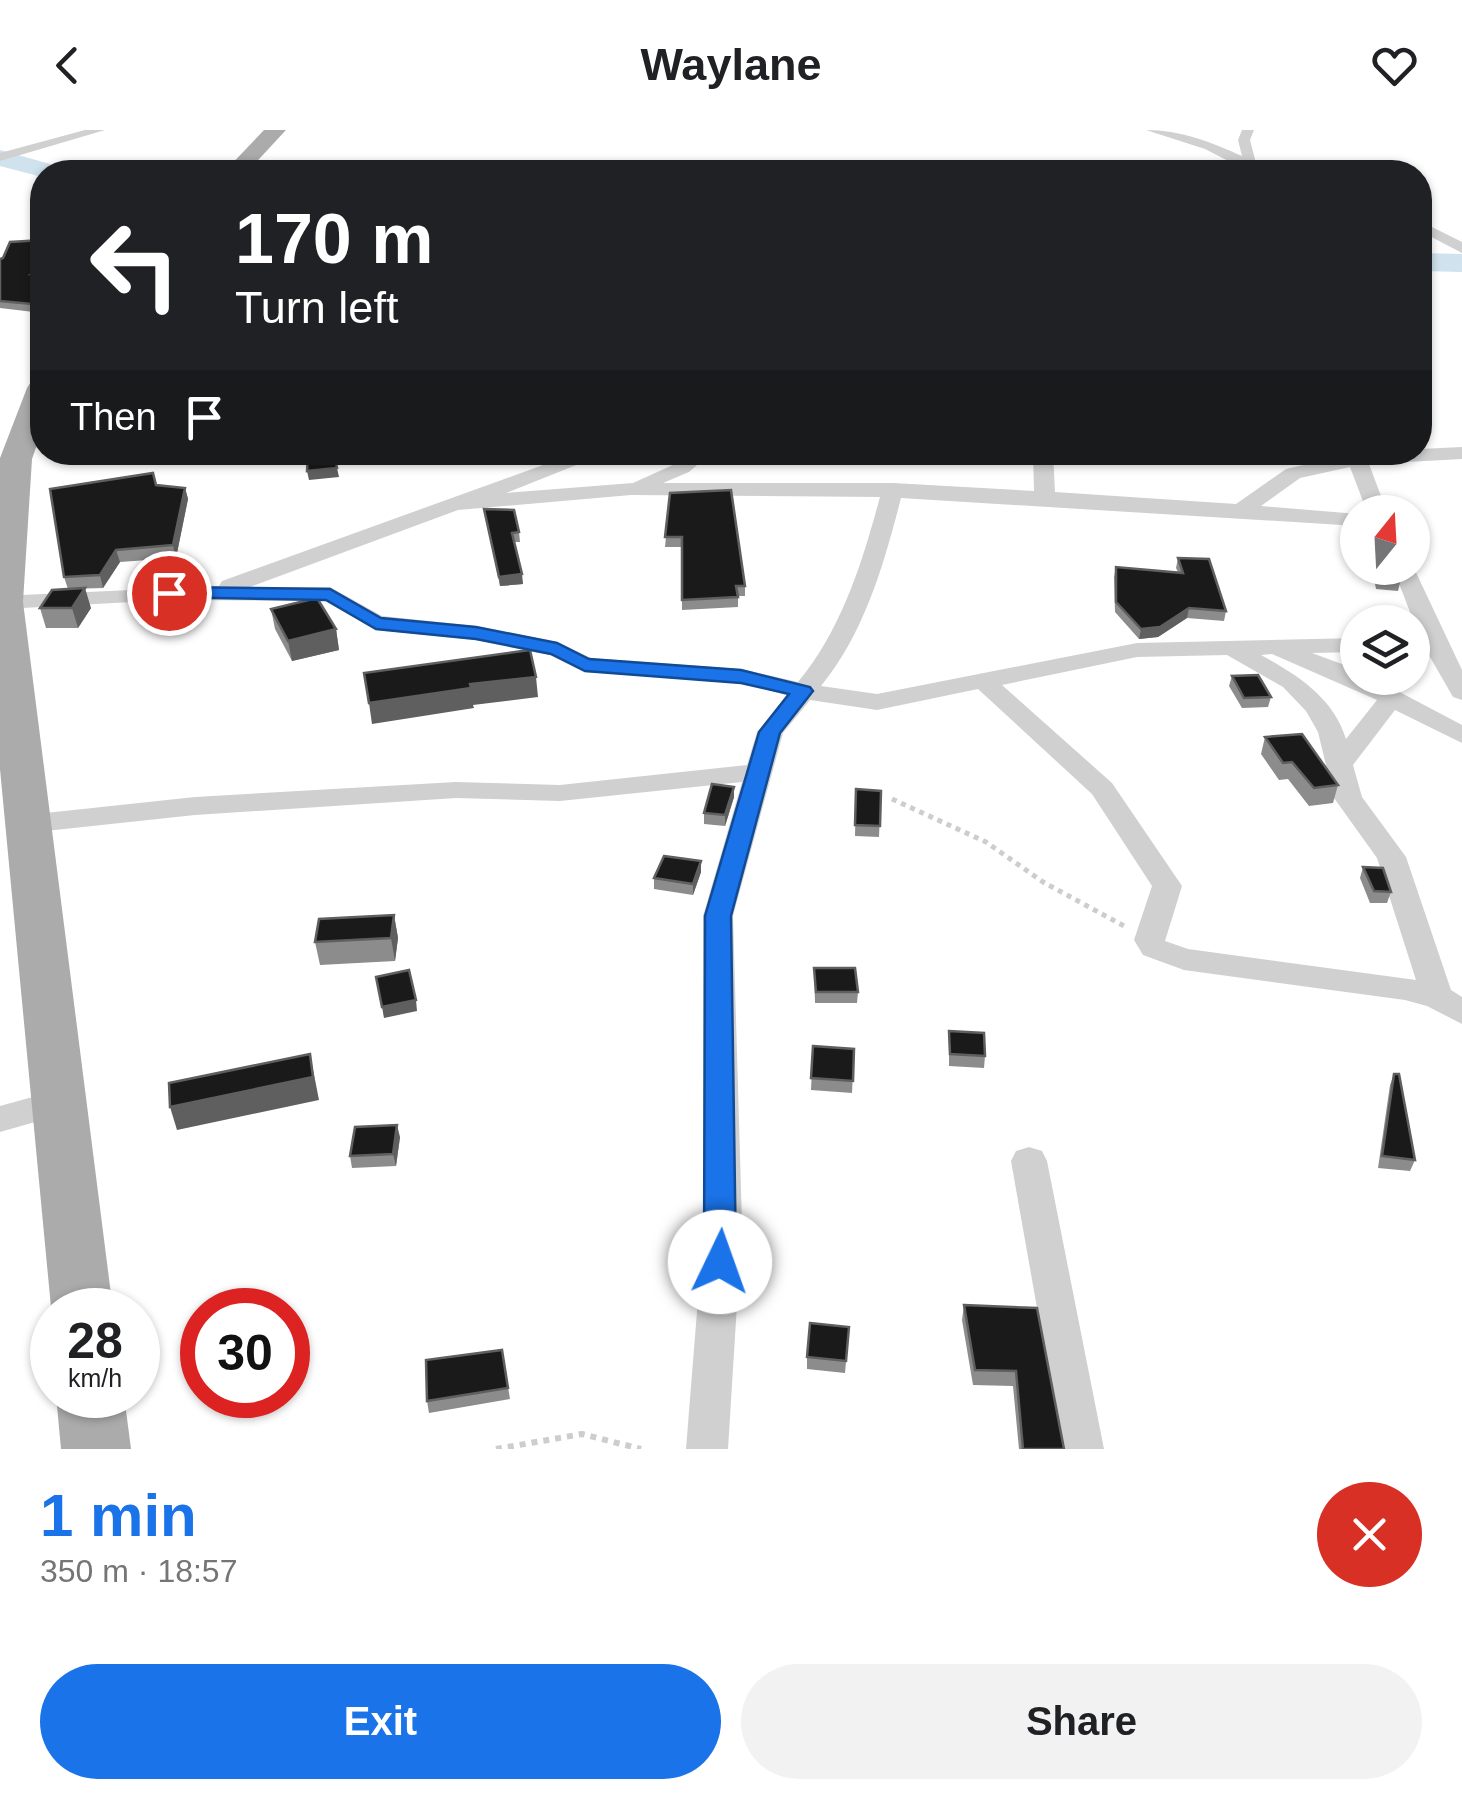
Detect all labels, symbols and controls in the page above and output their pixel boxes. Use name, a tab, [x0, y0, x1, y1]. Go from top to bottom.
icon: back	[40, 38, 95, 93]
icon: heart	[1367, 38, 1422, 93]
text: Waylane	[641, 39, 821, 90]
icon: left	[70, 200, 200, 330]
text: 170 m	[235, 200, 433, 278]
text: Turn left	[235, 282, 398, 333]
icon: arrive	[177, 390, 232, 445]
text: Then	[70, 396, 157, 438]
north arrow	[1340, 495, 1430, 585]
map controls	[1340, 495, 1430, 695]
pin	[127, 551, 212, 636]
icon: arrive	[142, 566, 197, 621]
button: layers	[1340, 605, 1430, 695]
position arrow	[668, 1210, 772, 1314]
speed limit sign: 30	[180, 1288, 310, 1418]
text: 28	[67, 1313, 123, 1369]
text: km/h	[68, 1364, 122, 1392]
text: 1 min	[40, 1482, 197, 1549]
button: close	[1317, 1482, 1422, 1587]
text: 350 m · 18:57	[40, 1553, 237, 1589]
button: Exit	[40, 1664, 721, 1779]
button: Share	[741, 1664, 1422, 1779]

